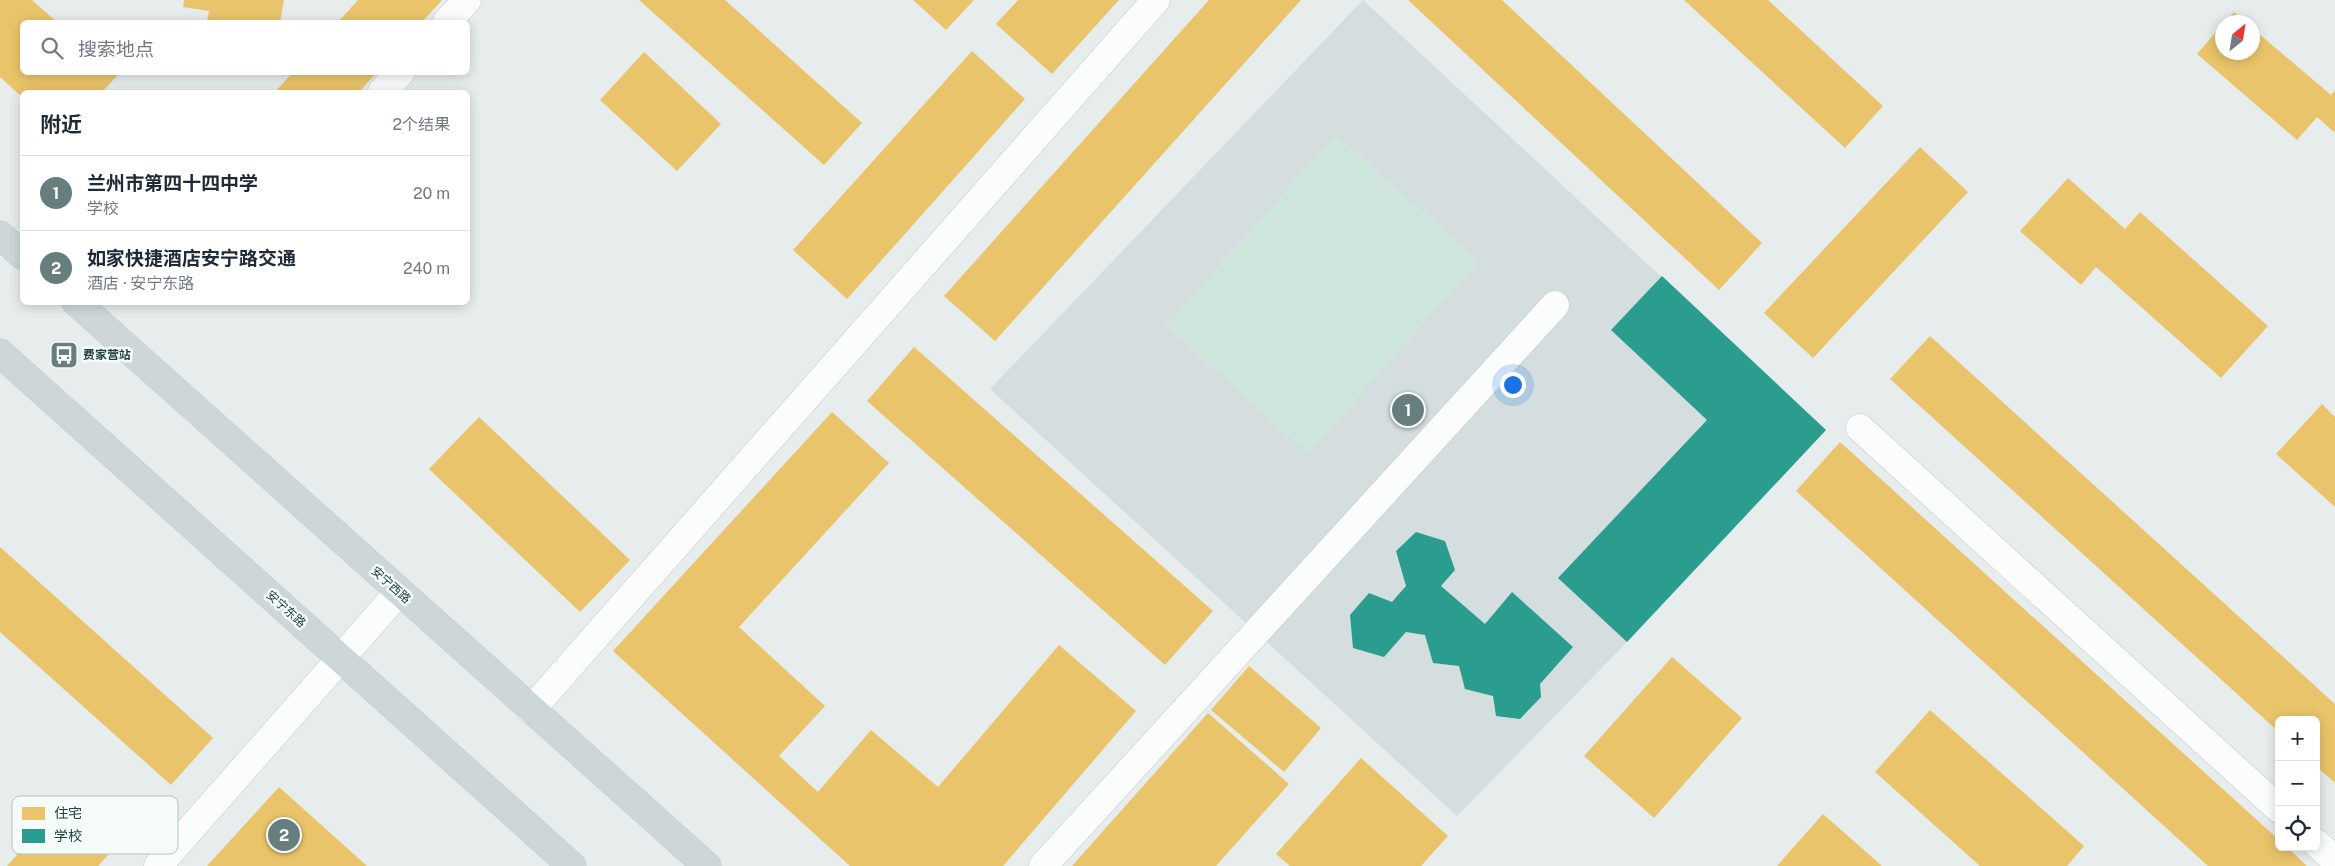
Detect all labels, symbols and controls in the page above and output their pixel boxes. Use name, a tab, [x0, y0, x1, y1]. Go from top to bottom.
north arrow	[2215, 15, 2260, 60]
search box	[20, 20, 470, 75]
icon: search	[38, 34, 66, 62]
text: 搜索地点	[78, 38, 154, 60]
text: 附近	[40, 112, 82, 137]
text: 2个结果	[392, 115, 450, 134]
text: 兰州市第四十四中学	[87, 172, 258, 194]
text: 1	[53, 184, 59, 203]
text: 20 m	[413, 184, 450, 203]
text: 学校	[87, 199, 119, 218]
text: 如家快捷酒店安宁路交通	[87, 247, 296, 269]
text: 2	[51, 259, 61, 278]
text: 240 m	[403, 259, 450, 278]
text: 酒店 · 安宁东路	[87, 274, 194, 293]
bus stop icon: 费家营站	[49, 340, 79, 370]
place label: 费家营站	[83, 348, 131, 362]
your location	[1500, 372, 1526, 398]
pin: 1	[1392, 391, 1424, 429]
street label: 安宁西路	[368, 564, 414, 606]
street label: 安宁东路	[263, 588, 309, 630]
map controls	[2275, 716, 2320, 851]
button: +	[2275, 716, 2320, 761]
button: −	[2275, 761, 2320, 806]
legend	[12, 796, 178, 854]
text: 住宅	[54, 805, 82, 821]
button: locate	[2275, 806, 2320, 851]
pin: 2	[268, 816, 300, 854]
text: 学校	[54, 828, 82, 844]

